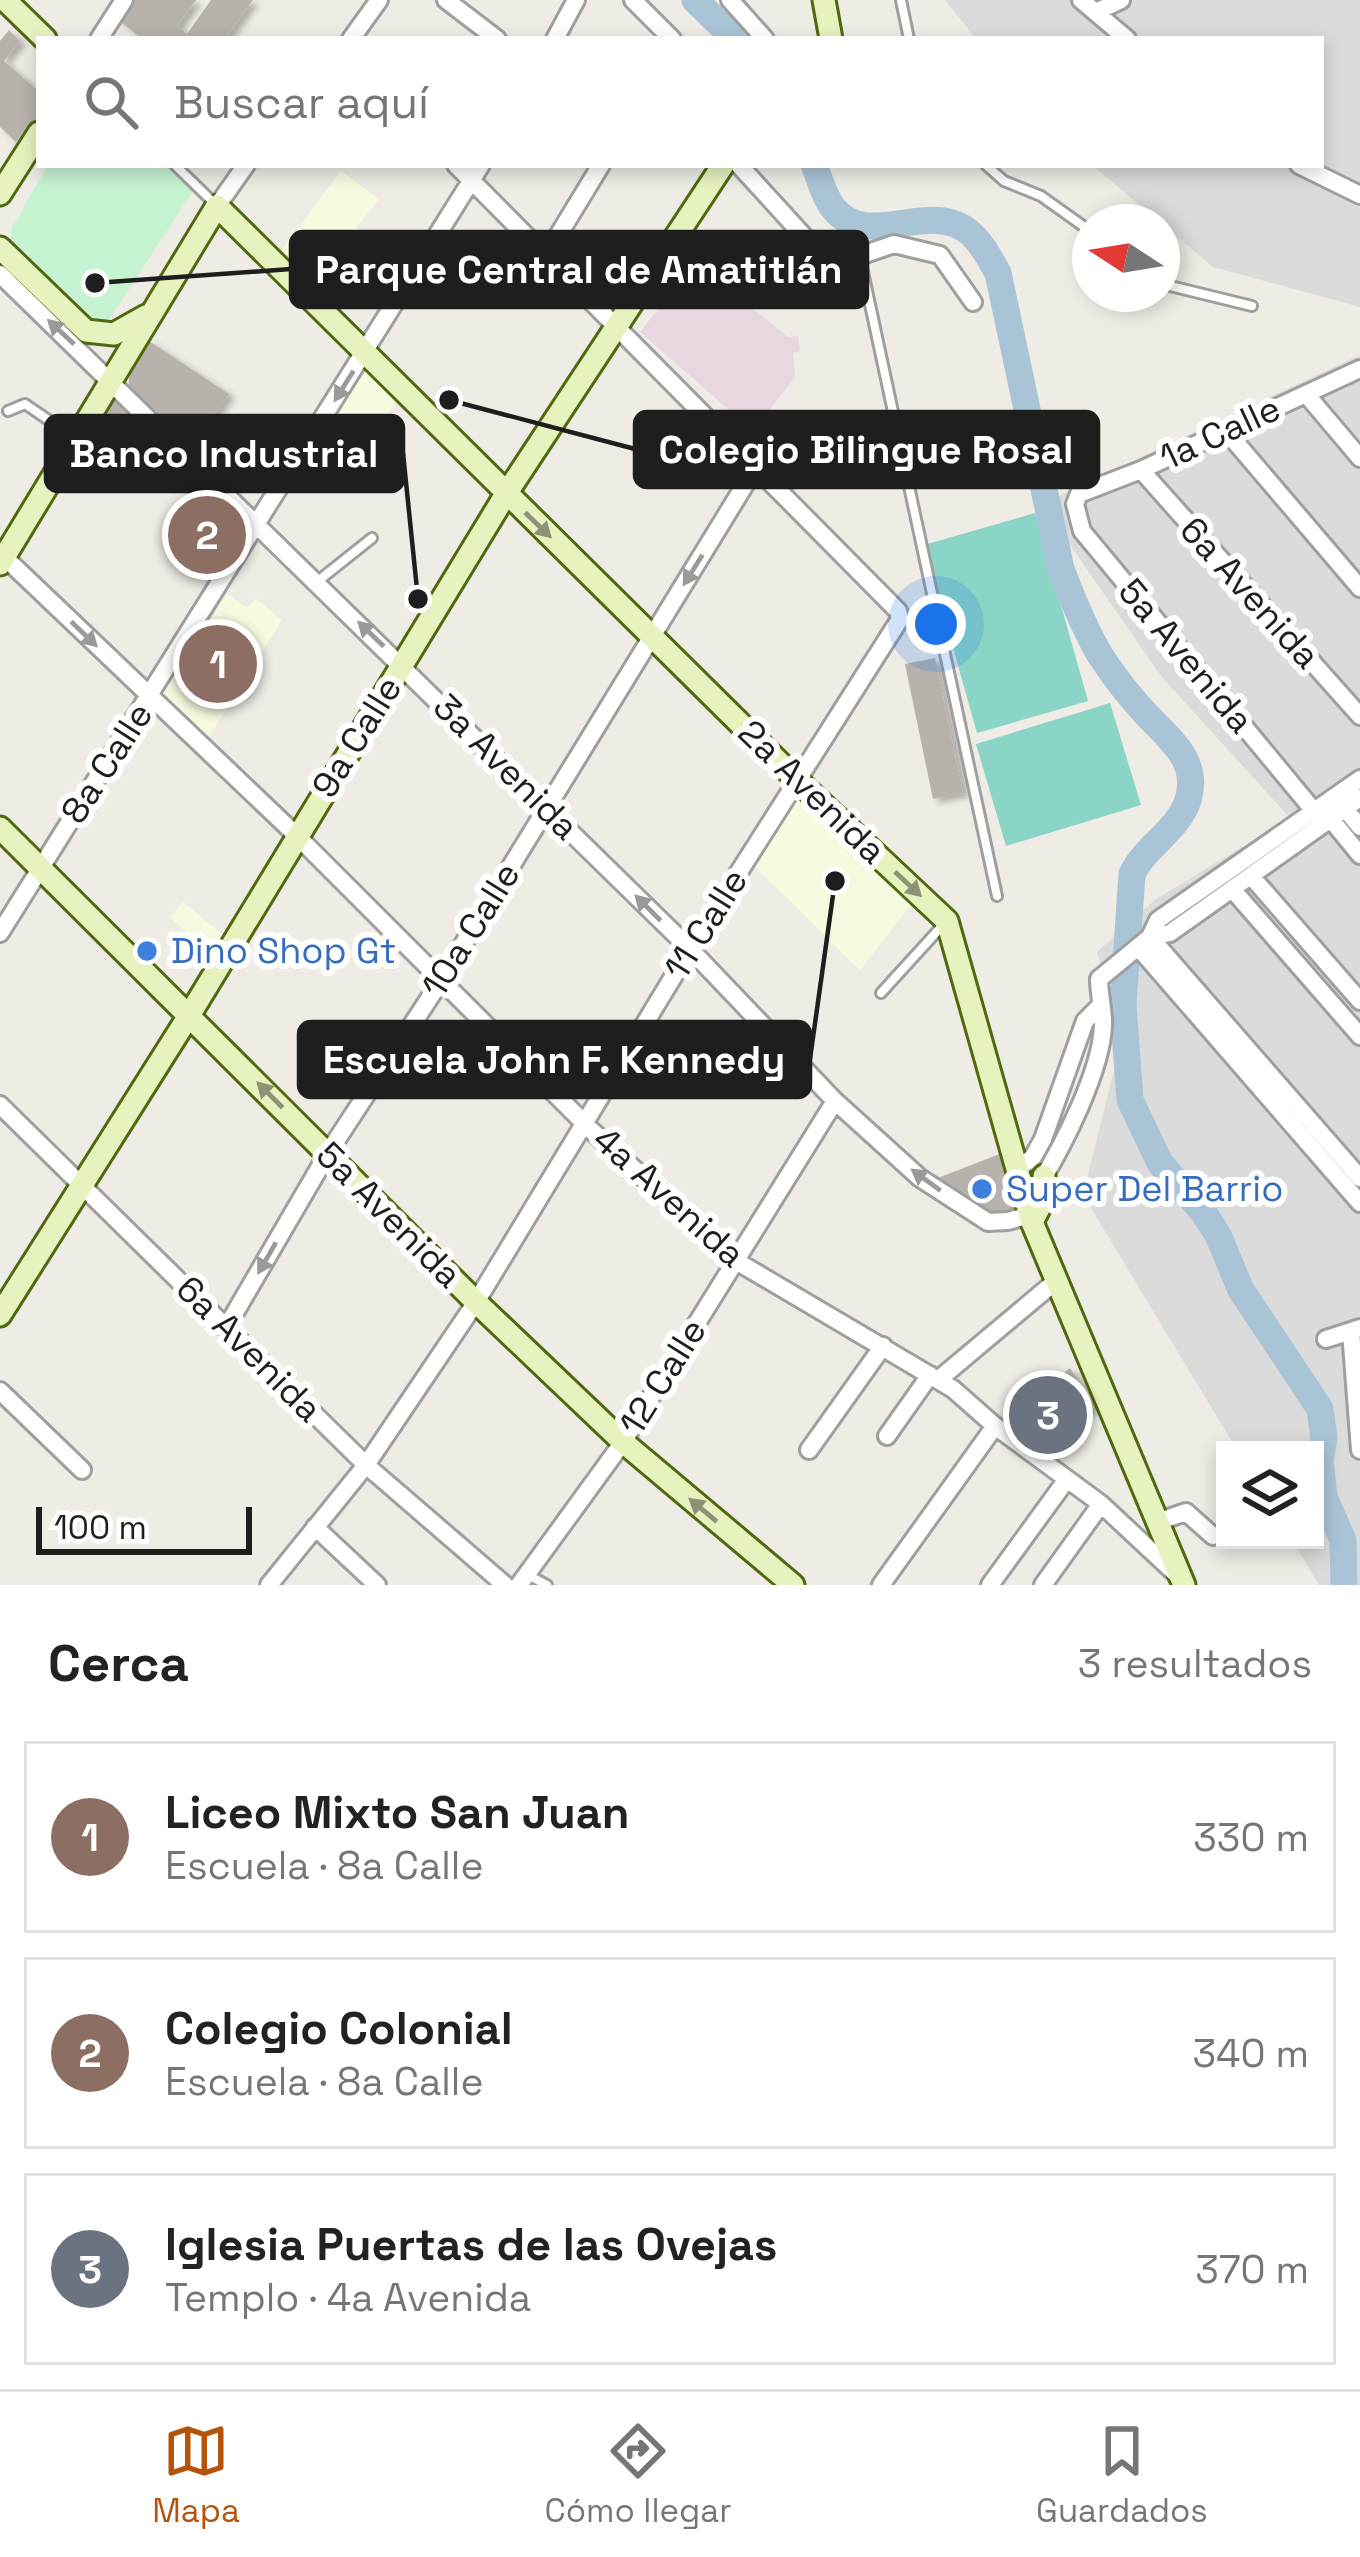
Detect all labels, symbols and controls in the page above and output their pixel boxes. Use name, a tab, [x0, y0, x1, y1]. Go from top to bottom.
search box	[36, 36, 1324, 168]
icon: search	[78, 69, 144, 135]
text: Buscar aquí	[174, 74, 429, 131]
north arrow	[1072, 204, 1180, 312]
callout: Parque Central de Amatitlán	[291, 232, 867, 307]
text: Parque Central de Amatitlán	[315, 245, 843, 294]
one-way arrow	[47, 318, 76, 346]
one-way arrow	[334, 369, 355, 403]
street label: 1a Calle	[1152, 385, 1288, 481]
callout: Colegio Bilingue Rosal	[635, 412, 1098, 487]
callout: Banco Industrial	[46, 416, 403, 491]
text: Colegio Bilingue Rosal	[659, 425, 1073, 474]
text: Banco Industrial	[70, 429, 378, 478]
pin: 2	[168, 490, 246, 580]
street label: 6a Avenida	[1170, 508, 1330, 678]
one-way arrow	[524, 511, 552, 539]
one-way arrow	[683, 553, 704, 587]
street label: 5a Avenida	[1108, 569, 1264, 743]
your location	[906, 594, 966, 654]
pin: 1	[179, 619, 257, 709]
one-way arrow	[70, 620, 99, 648]
one-way arrow	[356, 620, 385, 648]
street label: 9a Calle	[302, 668, 412, 806]
street label: 3a Avenida	[423, 684, 589, 850]
street label: 8a Calle	[51, 694, 163, 832]
street label: 2a Avenida	[728, 710, 896, 874]
street label: 10a Calle	[412, 854, 530, 1006]
street label: 11 Calle	[654, 860, 758, 988]
one-way arrow	[894, 870, 923, 898]
one-way arrow	[634, 894, 662, 922]
place label: Dino Shop Gt	[171, 928, 396, 974]
marker: Dino Shop Gt	[134, 938, 160, 964]
callout: Escuela John F. Kennedy	[299, 1022, 810, 1097]
text: Escuela John F. Kennedy	[323, 1035, 785, 1084]
one-way arrow	[256, 1081, 284, 1109]
street label: 4a Avenida	[583, 1117, 755, 1277]
street label: 5a Avenida	[306, 1132, 472, 1298]
place label: Super Del Barrio	[1006, 1166, 1283, 1212]
one-way arrow	[910, 1169, 942, 1193]
marker: Super Del Barrio	[969, 1176, 995, 1202]
one-way arrow	[257, 1241, 278, 1275]
street label: 6a Avenida	[166, 1266, 332, 1432]
street label: 12 Calle	[609, 1310, 717, 1444]
pin: 3	[1009, 1370, 1087, 1460]
map controls	[1216, 1441, 1324, 1549]
button: layers	[1216, 1441, 1324, 1549]
one-way arrow	[688, 1497, 718, 1523]
scale bar	[36, 1501, 252, 1554]
text: 100 m	[54, 1507, 147, 1549]
text: Cerca	[48, 1631, 189, 1696]
text: 3 resultados	[1078, 1639, 1312, 1688]
text: Liceo Mixto San Juan	[165, 1784, 629, 1841]
text: 1	[81, 1813, 99, 1862]
text: 330 m	[1193, 1813, 1309, 1862]
text: Escuela · 8a Calle	[165, 1841, 484, 1890]
text: Colegio Colonial	[165, 2000, 513, 2057]
text: 2	[78, 2029, 102, 2078]
text: 340 m	[1193, 2029, 1309, 2078]
text: Escuela · 8a Calle	[165, 2057, 484, 2106]
text: Iglesia Puertas de las Ovejas	[165, 2216, 777, 2273]
text: 3	[78, 2245, 102, 2294]
text: 370 m	[1195, 2245, 1309, 2294]
text: Templo · 4a Avenida	[165, 2273, 531, 2322]
tab: Mapa	[152, 2418, 240, 2532]
tab: Cómo llegar	[544, 2418, 732, 2532]
tab: Guardados	[1036, 2418, 1208, 2532]

